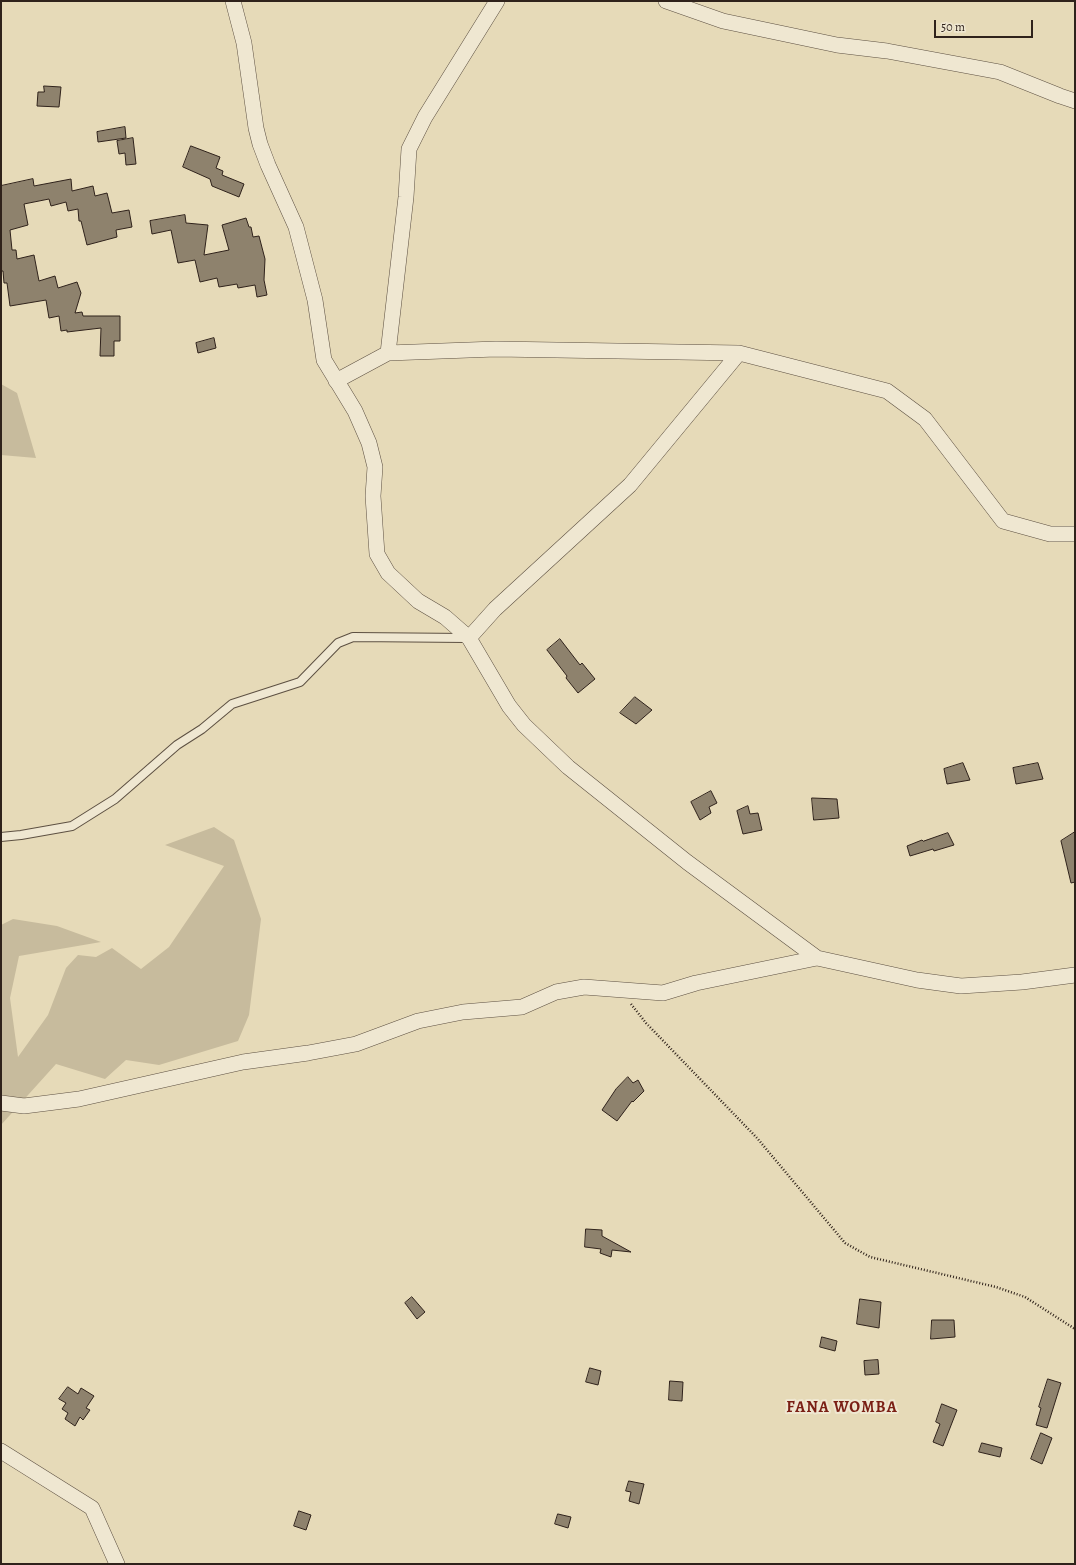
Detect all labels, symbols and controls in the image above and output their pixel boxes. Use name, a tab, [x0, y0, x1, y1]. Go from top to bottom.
scale bar	[936, 12, 1035, 38]
text: 50 m	[941, 19, 965, 35]
district label: FANA WOMBA	[786, 1398, 898, 1418]

